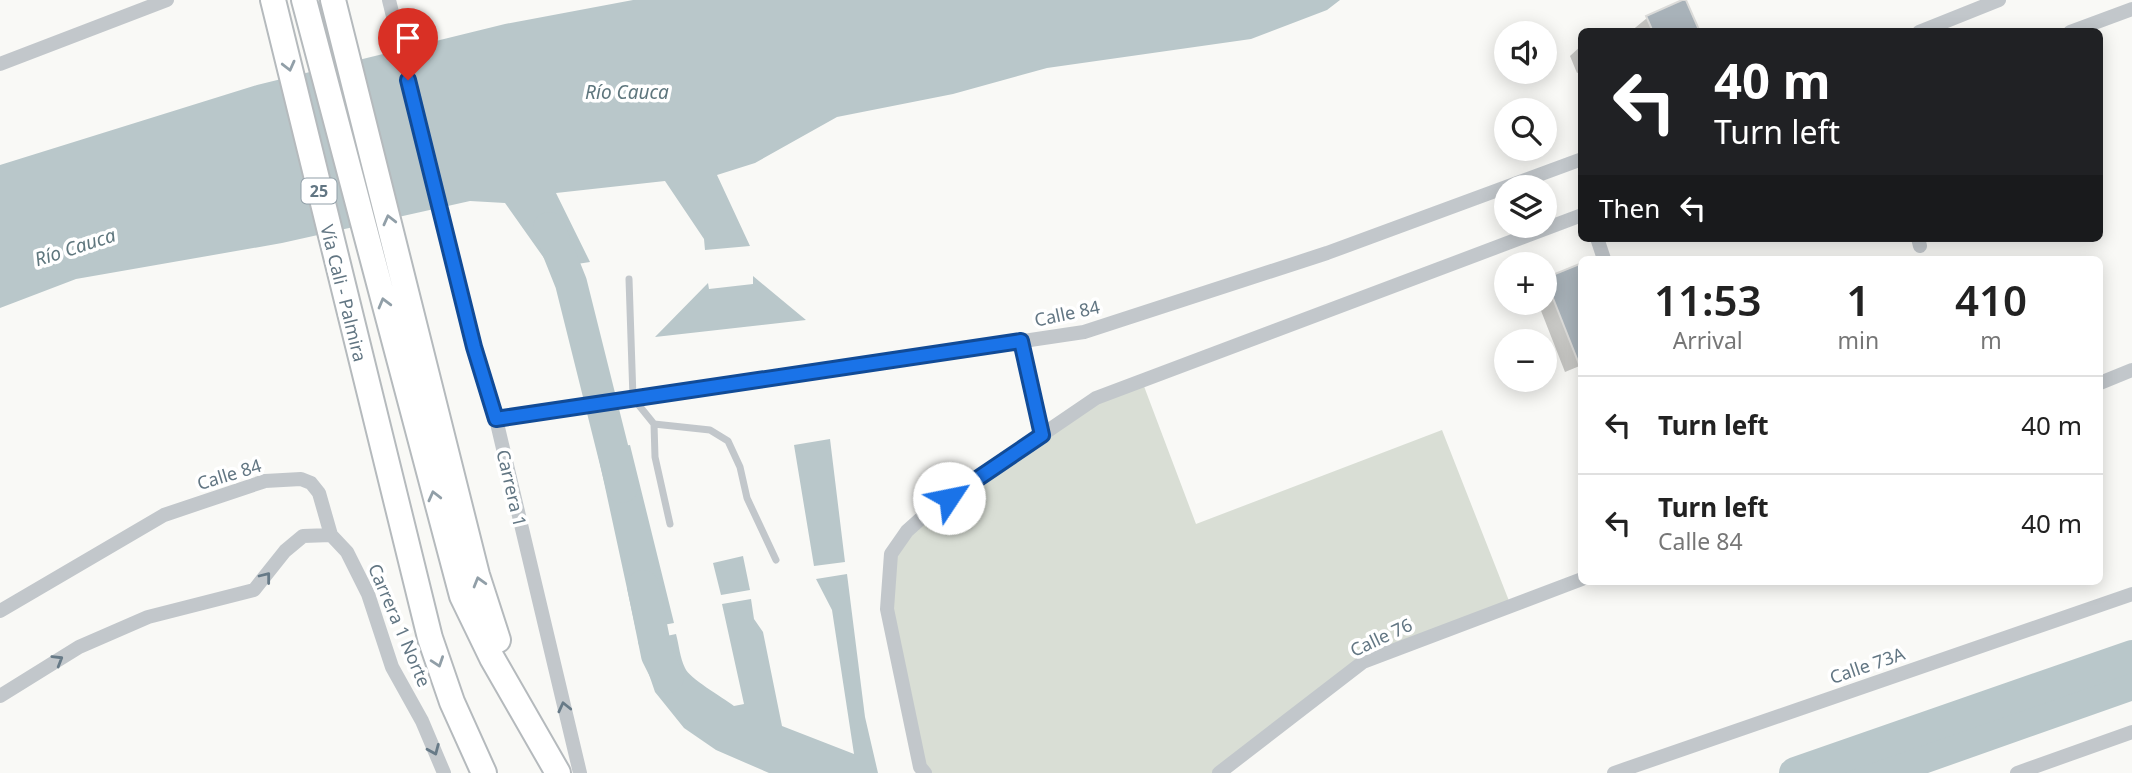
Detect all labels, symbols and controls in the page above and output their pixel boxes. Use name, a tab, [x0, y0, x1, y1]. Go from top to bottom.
pin	[378, 8, 438, 80]
icon: arrive	[389, 19, 427, 57]
map controls	[1494, 21, 1557, 392]
button: sound	[1494, 21, 1557, 84]
text: 40 m	[1714, 47, 1831, 113]
icon: left	[1599, 56, 1690, 147]
one-way arrow	[281, 60, 295, 72]
water label: Río Cauca	[585, 79, 669, 105]
button: search	[1494, 98, 1557, 161]
text: Turn left	[1714, 110, 1840, 153]
button: layers	[1494, 175, 1557, 238]
road number: 25	[302, 178, 336, 204]
icon: left	[1674, 189, 1712, 227]
text: Then	[1599, 190, 1660, 226]
one-way arrow	[383, 215, 397, 227]
water label: Río Cauca	[31, 222, 119, 272]
street label: Vía Cali - Palmira	[315, 222, 373, 364]
button: +	[1494, 252, 1557, 315]
text: 11:53	[1654, 271, 1762, 328]
text: 1	[1846, 271, 1870, 328]
text: 410	[1955, 271, 2027, 328]
street label: Calle 84	[1032, 294, 1102, 332]
one-way arrow	[378, 297, 392, 309]
text: Arrival	[1673, 324, 1743, 356]
text: min	[1837, 324, 1879, 356]
text: m	[1980, 324, 2002, 356]
button: −	[1494, 329, 1557, 392]
icon: left	[1599, 406, 1637, 444]
text: Turn left	[1658, 407, 1769, 443]
text: 40 m	[2021, 407, 2082, 443]
street label: Carrera 1	[492, 447, 532, 529]
street label: Calle 84	[194, 453, 264, 495]
position arrow	[912, 461, 986, 535]
text: Turn left	[1658, 489, 1769, 525]
one-way arrow	[428, 490, 442, 502]
icon: left	[1599, 504, 1637, 542]
text: 40 m	[2021, 505, 2082, 541]
text: Calle 84	[1658, 525, 1743, 557]
street label: Carrera 1 Norte	[363, 560, 437, 690]
one-way arrow	[258, 572, 271, 584]
one-way arrow	[473, 576, 488, 588]
street label: Calle 76	[1346, 612, 1416, 662]
street label: Calle 73A	[1826, 641, 1908, 689]
one-way arrow	[51, 655, 63, 668]
one-way arrow	[430, 656, 444, 668]
one-way arrow	[558, 701, 572, 713]
one-way arrow	[426, 743, 440, 755]

